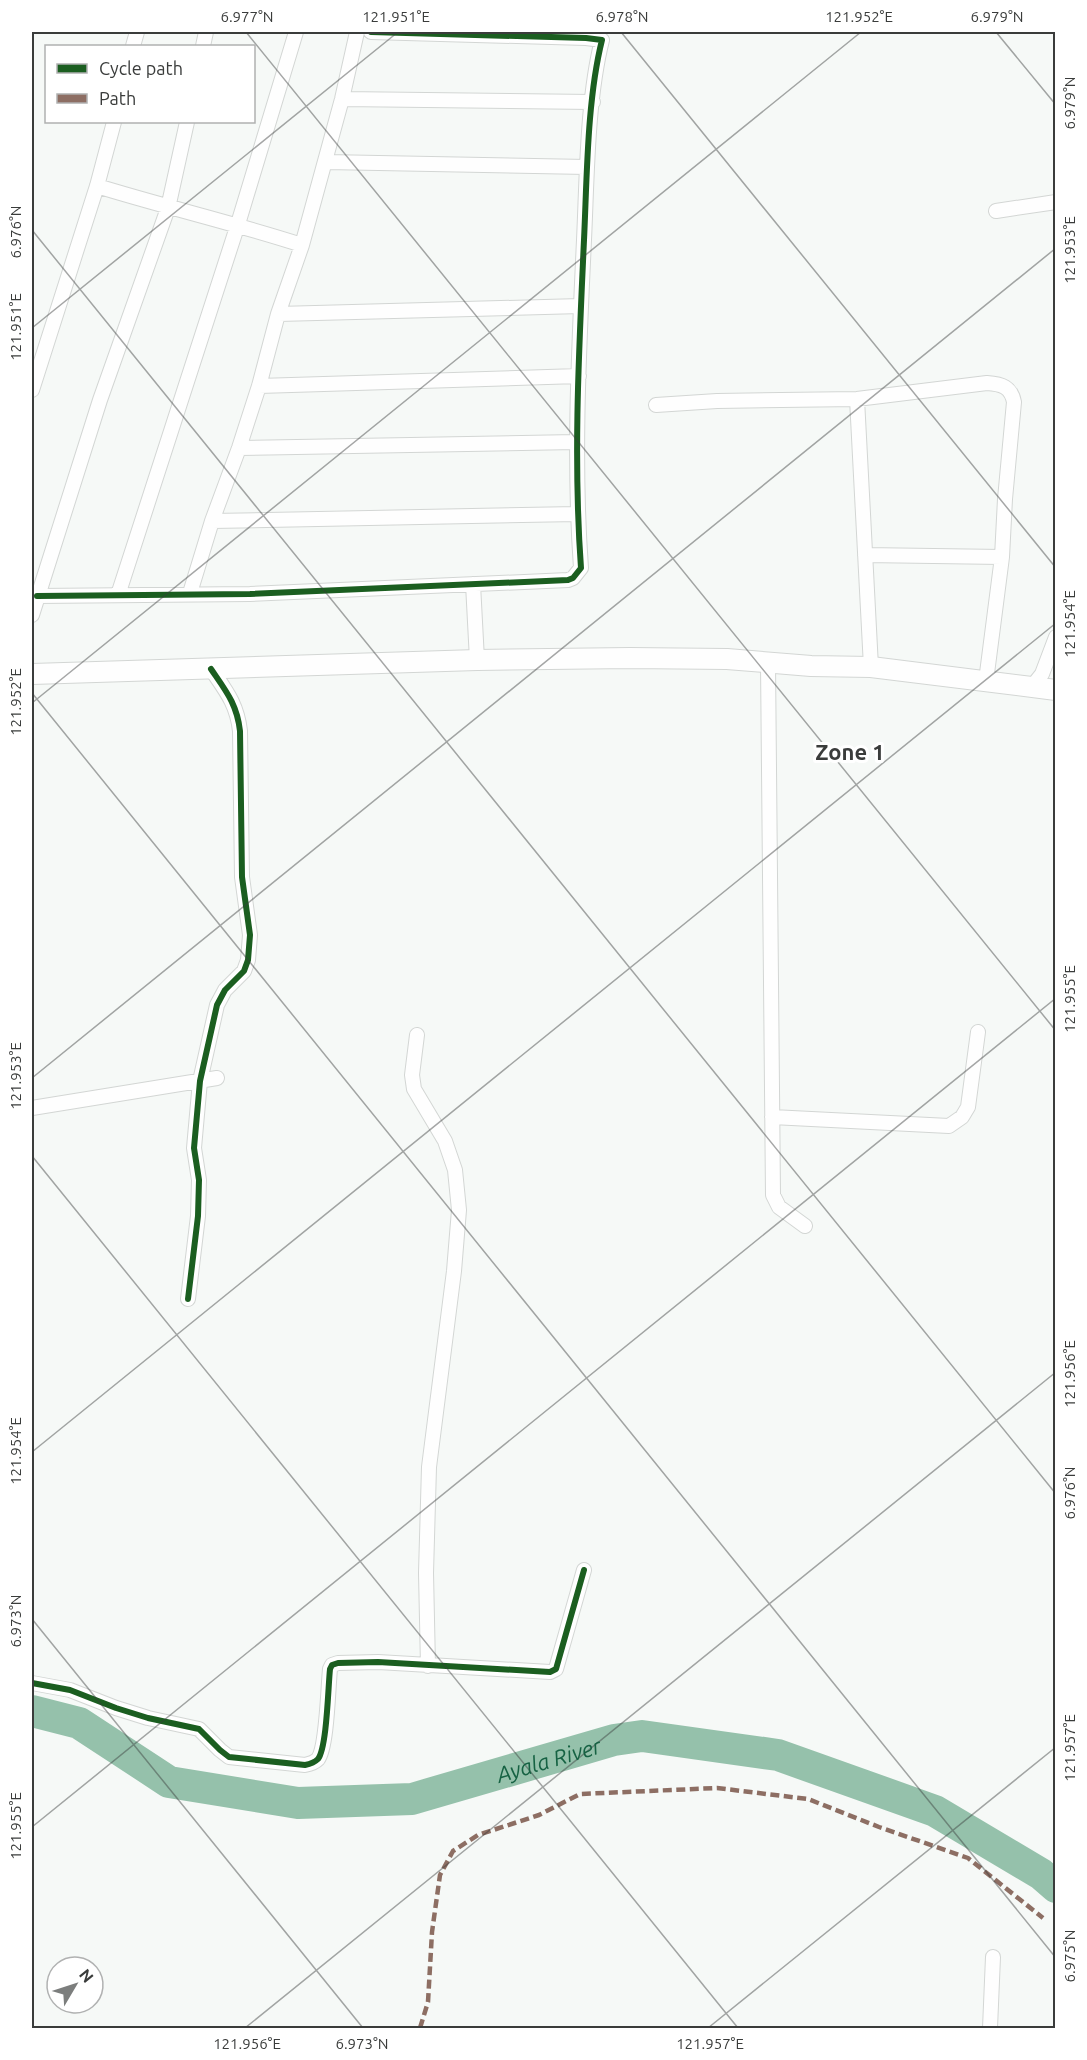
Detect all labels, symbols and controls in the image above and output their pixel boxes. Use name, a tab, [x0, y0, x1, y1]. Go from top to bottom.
text: 6.977°N	[220, 8, 274, 25]
text: 121.951°E	[362, 8, 430, 25]
text: 6.978°N	[595, 8, 649, 25]
text: 121.952°E	[825, 8, 893, 25]
text: 6.979°N	[970, 8, 1024, 25]
legend	[45, 45, 255, 123]
text: Cycle path	[99, 58, 183, 78]
text: 6.979°N	[1061, 76, 1078, 130]
text: Path	[99, 88, 136, 108]
text: 6.976°N	[7, 205, 24, 259]
text: 121.953°E	[1061, 216, 1078, 284]
text: 121.951°E	[7, 293, 24, 361]
text: 121.954°E	[1061, 590, 1078, 658]
text: 121.952°E	[7, 668, 24, 736]
district label: Zone 1	[815, 739, 885, 764]
text: 121.955°E	[1061, 965, 1078, 1033]
text: 121.953°E	[7, 1042, 24, 1110]
text: 121.956°E	[1061, 1340, 1078, 1408]
text: 121.954°E	[7, 1417, 24, 1485]
text: 6.976°N	[1061, 1466, 1078, 1520]
text: 6.973°N	[7, 1594, 24, 1648]
text: 121.957°E	[1061, 1714, 1078, 1782]
water label: Ayala River	[492, 1732, 604, 1787]
text: 121.955°E	[7, 1792, 24, 1860]
text: 6.975°N	[1061, 1929, 1078, 1983]
north arrow	[45, 1955, 105, 2015]
text: N	[76, 1965, 97, 1986]
text: 121.956°E	[213, 2035, 281, 2052]
text: 6.973°N	[335, 2035, 389, 2052]
text: 121.957°E	[676, 2035, 744, 2052]

